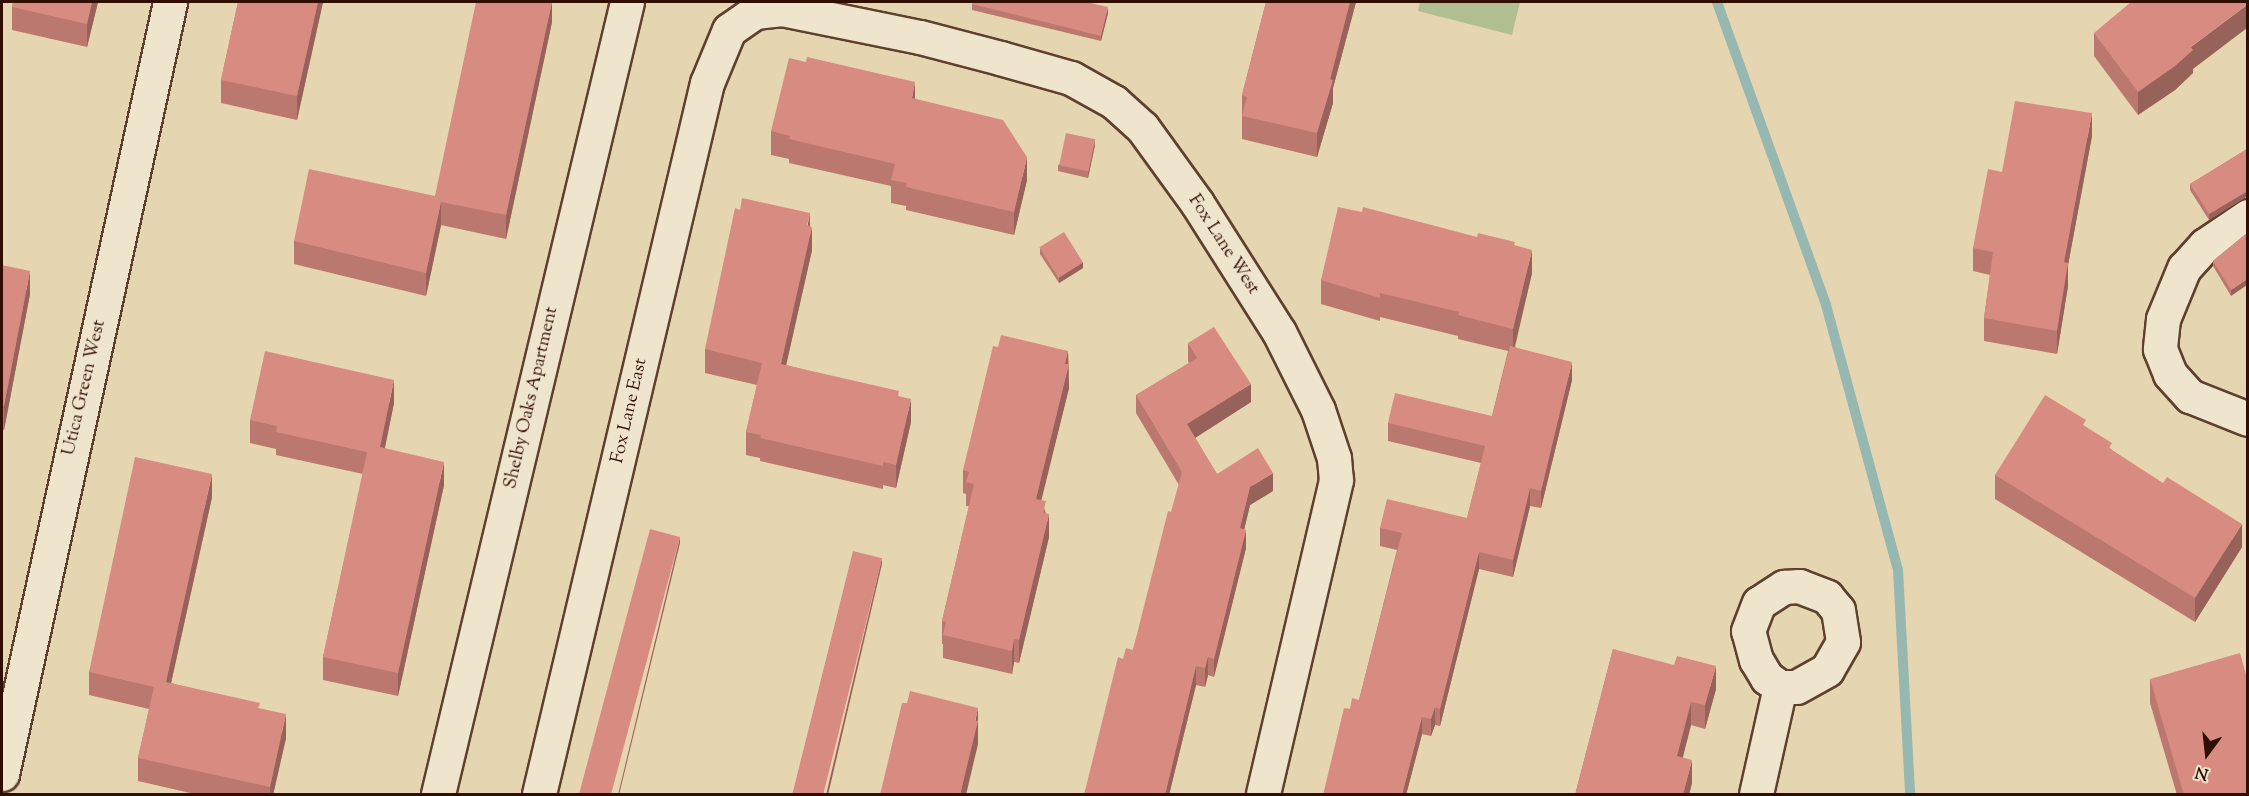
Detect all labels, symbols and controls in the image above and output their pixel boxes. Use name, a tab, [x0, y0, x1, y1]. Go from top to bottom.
street label: Fox Lane West	[1183, 191, 1263, 299]
street label: Shelby Oaks Apartment	[501, 305, 563, 491]
street label: Utica Green West	[59, 318, 111, 458]
street label: Fox Lane East	[607, 356, 653, 466]
north arrow	[2177, 724, 2237, 784]
text: N	[2193, 759, 2211, 785]

